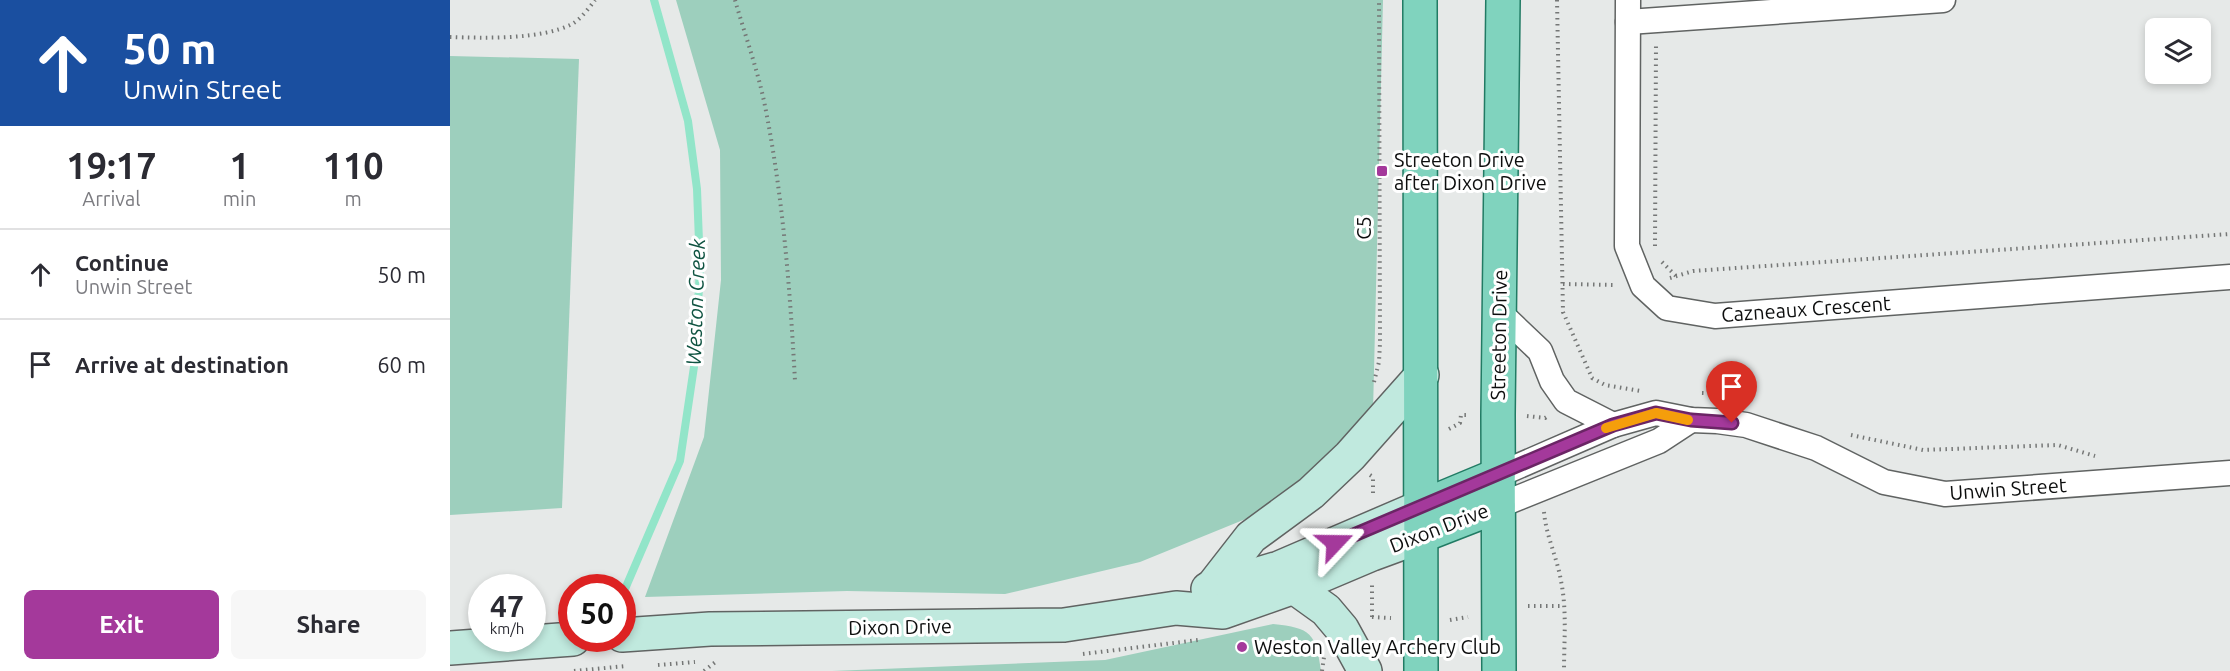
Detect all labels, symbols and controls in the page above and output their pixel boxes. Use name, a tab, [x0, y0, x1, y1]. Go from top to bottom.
map controls	[2145, 18, 2211, 84]
button: layers	[2145, 18, 2211, 84]
icon: ahead	[24, 24, 102, 102]
text: 50 m	[123, 25, 217, 72]
text: Unwin Street	[123, 74, 281, 104]
text: 19:17	[66, 145, 156, 186]
text: 1	[229, 145, 250, 186]
text: 110	[323, 145, 384, 186]
place label: Streeton Drive after Dixon Drive	[1394, 148, 1547, 194]
marker: Streeton Drive after Dixon Drive	[1375, 164, 1389, 178]
text: Arrival	[82, 187, 141, 210]
text: min	[223, 187, 256, 210]
text: m	[345, 187, 362, 210]
street label: C5	[1352, 216, 1375, 240]
water label: Weston Creek	[681, 238, 709, 366]
text: Continue	[75, 250, 169, 275]
icon: ahead	[24, 258, 57, 291]
text: 50 m	[377, 262, 426, 287]
street label: Streeton Drive	[1486, 269, 1511, 401]
text: Unwin Street	[75, 275, 192, 298]
street label: Cazneaux Crescent	[1721, 291, 1892, 326]
icon: arrive	[24, 348, 57, 381]
text: Arrive at destination	[75, 352, 289, 377]
text: 60 m	[377, 352, 426, 377]
pin	[1706, 361, 1757, 423]
icon: arrive	[1715, 370, 1748, 403]
street label: Unwin Street	[1949, 473, 2067, 504]
street label: Dixon Drive	[1386, 498, 1491, 557]
position arrow	[1303, 511, 1367, 575]
speed limit sign: 50	[558, 574, 636, 652]
text: 47	[490, 589, 524, 623]
button: Exit	[24, 590, 219, 659]
button: Share	[231, 590, 426, 659]
street label: Dixon Drive	[848, 614, 952, 639]
text: km/h	[490, 620, 524, 637]
place label: Weston Valley Archery Club	[1254, 635, 1501, 658]
marker: Weston Valley Archery Club	[1235, 640, 1249, 654]

